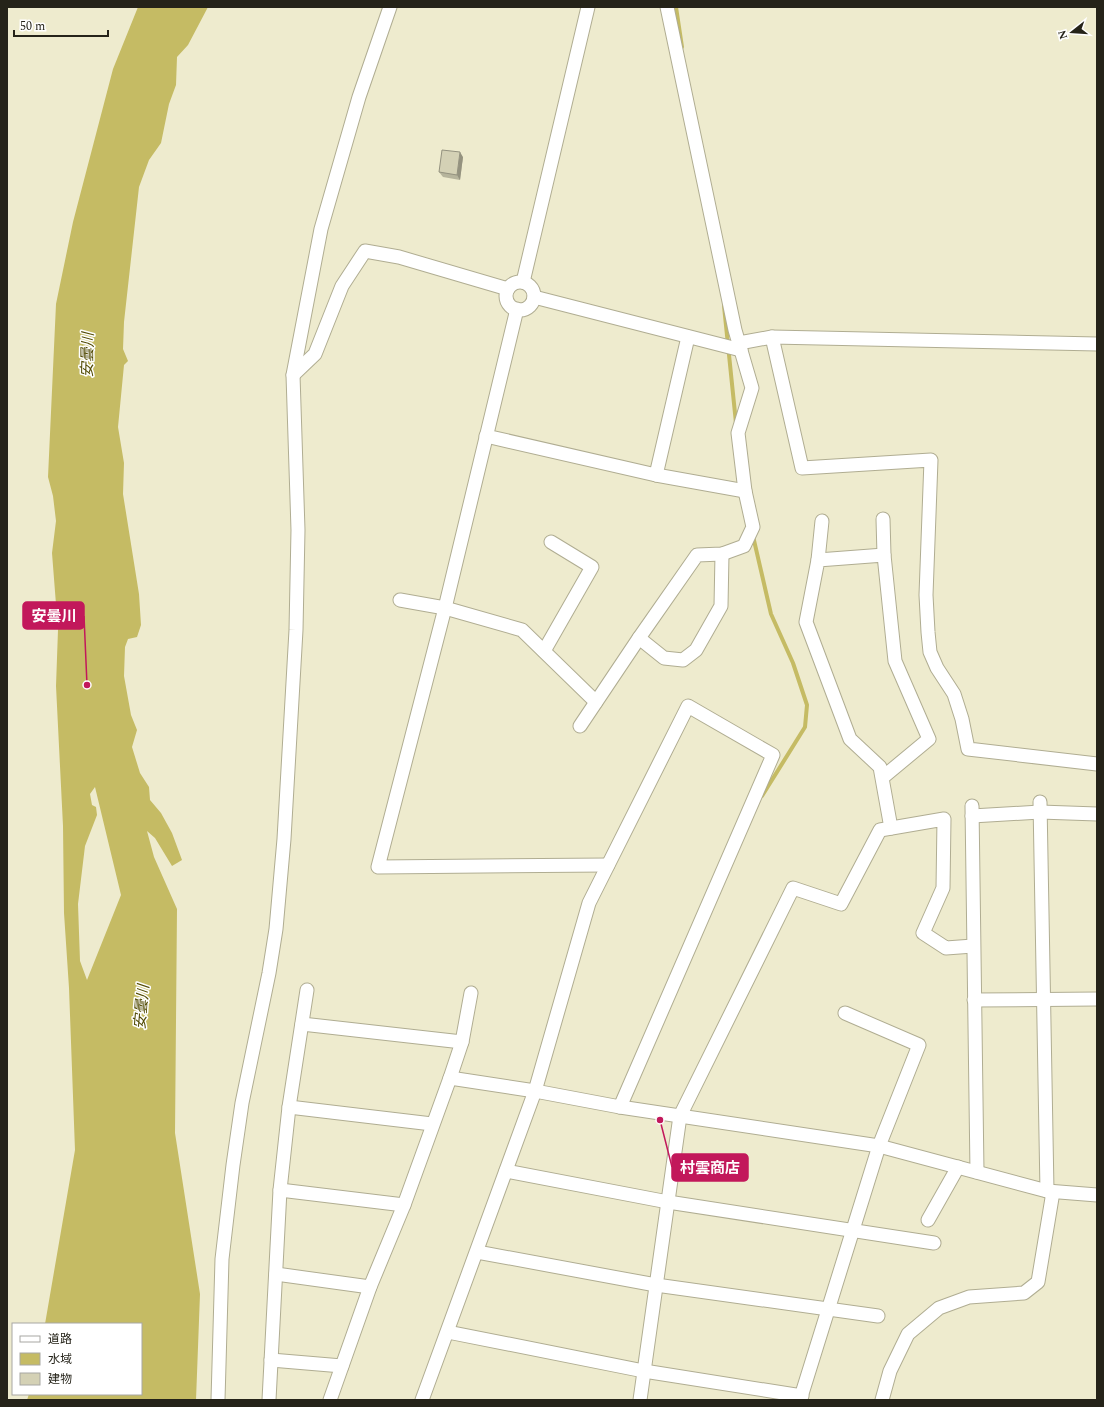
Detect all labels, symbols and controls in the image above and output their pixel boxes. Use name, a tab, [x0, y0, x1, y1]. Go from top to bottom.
scale bar	[14, 12, 108, 38]
north arrow	[1052, 12, 1092, 52]
text: 50 m	[20, 17, 45, 36]
text: N	[1053, 28, 1072, 42]
water label: 安曇川	[76, 330, 100, 378]
callout: 安曇川	[23, 602, 84, 629]
text: 安曇川	[31, 605, 77, 628]
water label: 安曇川	[129, 982, 156, 1030]
callout: 村雲商店	[672, 1154, 748, 1181]
text: 村雲商店	[680, 1157, 740, 1180]
legend	[12, 1323, 142, 1395]
text: 道路	[48, 1330, 72, 1349]
text: 水域	[48, 1350, 72, 1369]
text: 建物	[48, 1370, 72, 1389]

